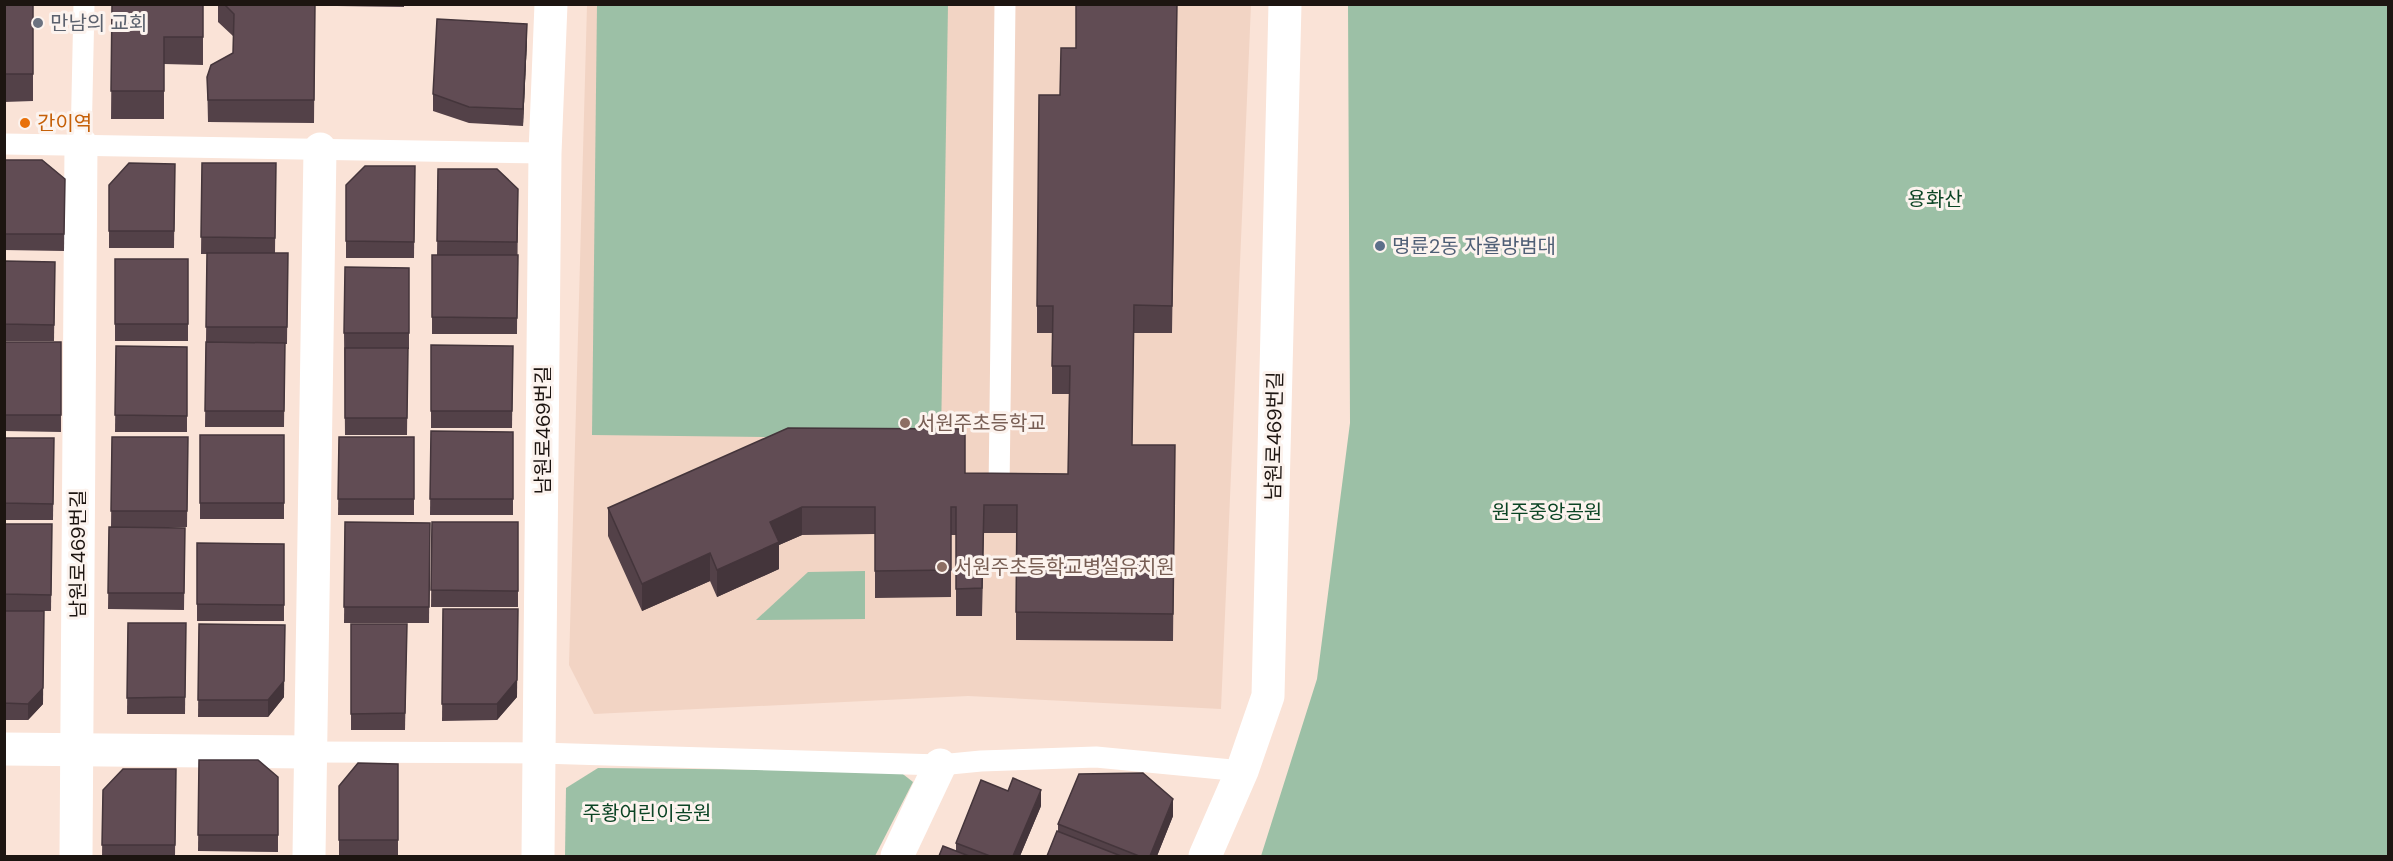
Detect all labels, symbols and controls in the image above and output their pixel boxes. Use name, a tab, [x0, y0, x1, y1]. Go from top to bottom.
place label: 만남의 교회	[50, 10, 147, 36]
marker: 만남의 교회	[31, 16, 45, 30]
place label: 간이역	[37, 110, 92, 136]
marker: 간이역	[18, 116, 32, 130]
park label: 용화산	[1907, 186, 1963, 212]
place label: 명륜2동 자율방범대	[1392, 233, 1556, 259]
marker: 명륜2동 자율방범대	[1373, 239, 1387, 253]
street label: 남원로469번길	[530, 366, 556, 494]
street label: 남원로469번길	[1260, 371, 1288, 501]
place label: 서원주초등학교	[917, 410, 1046, 436]
marker: 서원주초등학교	[898, 416, 912, 430]
street label: 남원로469번길	[65, 490, 91, 618]
park label: 원주중앙공원	[1492, 499, 1602, 525]
place label: 서원주초등학교병설유치원	[954, 554, 1175, 580]
marker: 서원주초등학교병설유치원	[935, 560, 949, 574]
park label: 주황어린이공원	[583, 800, 711, 826]

